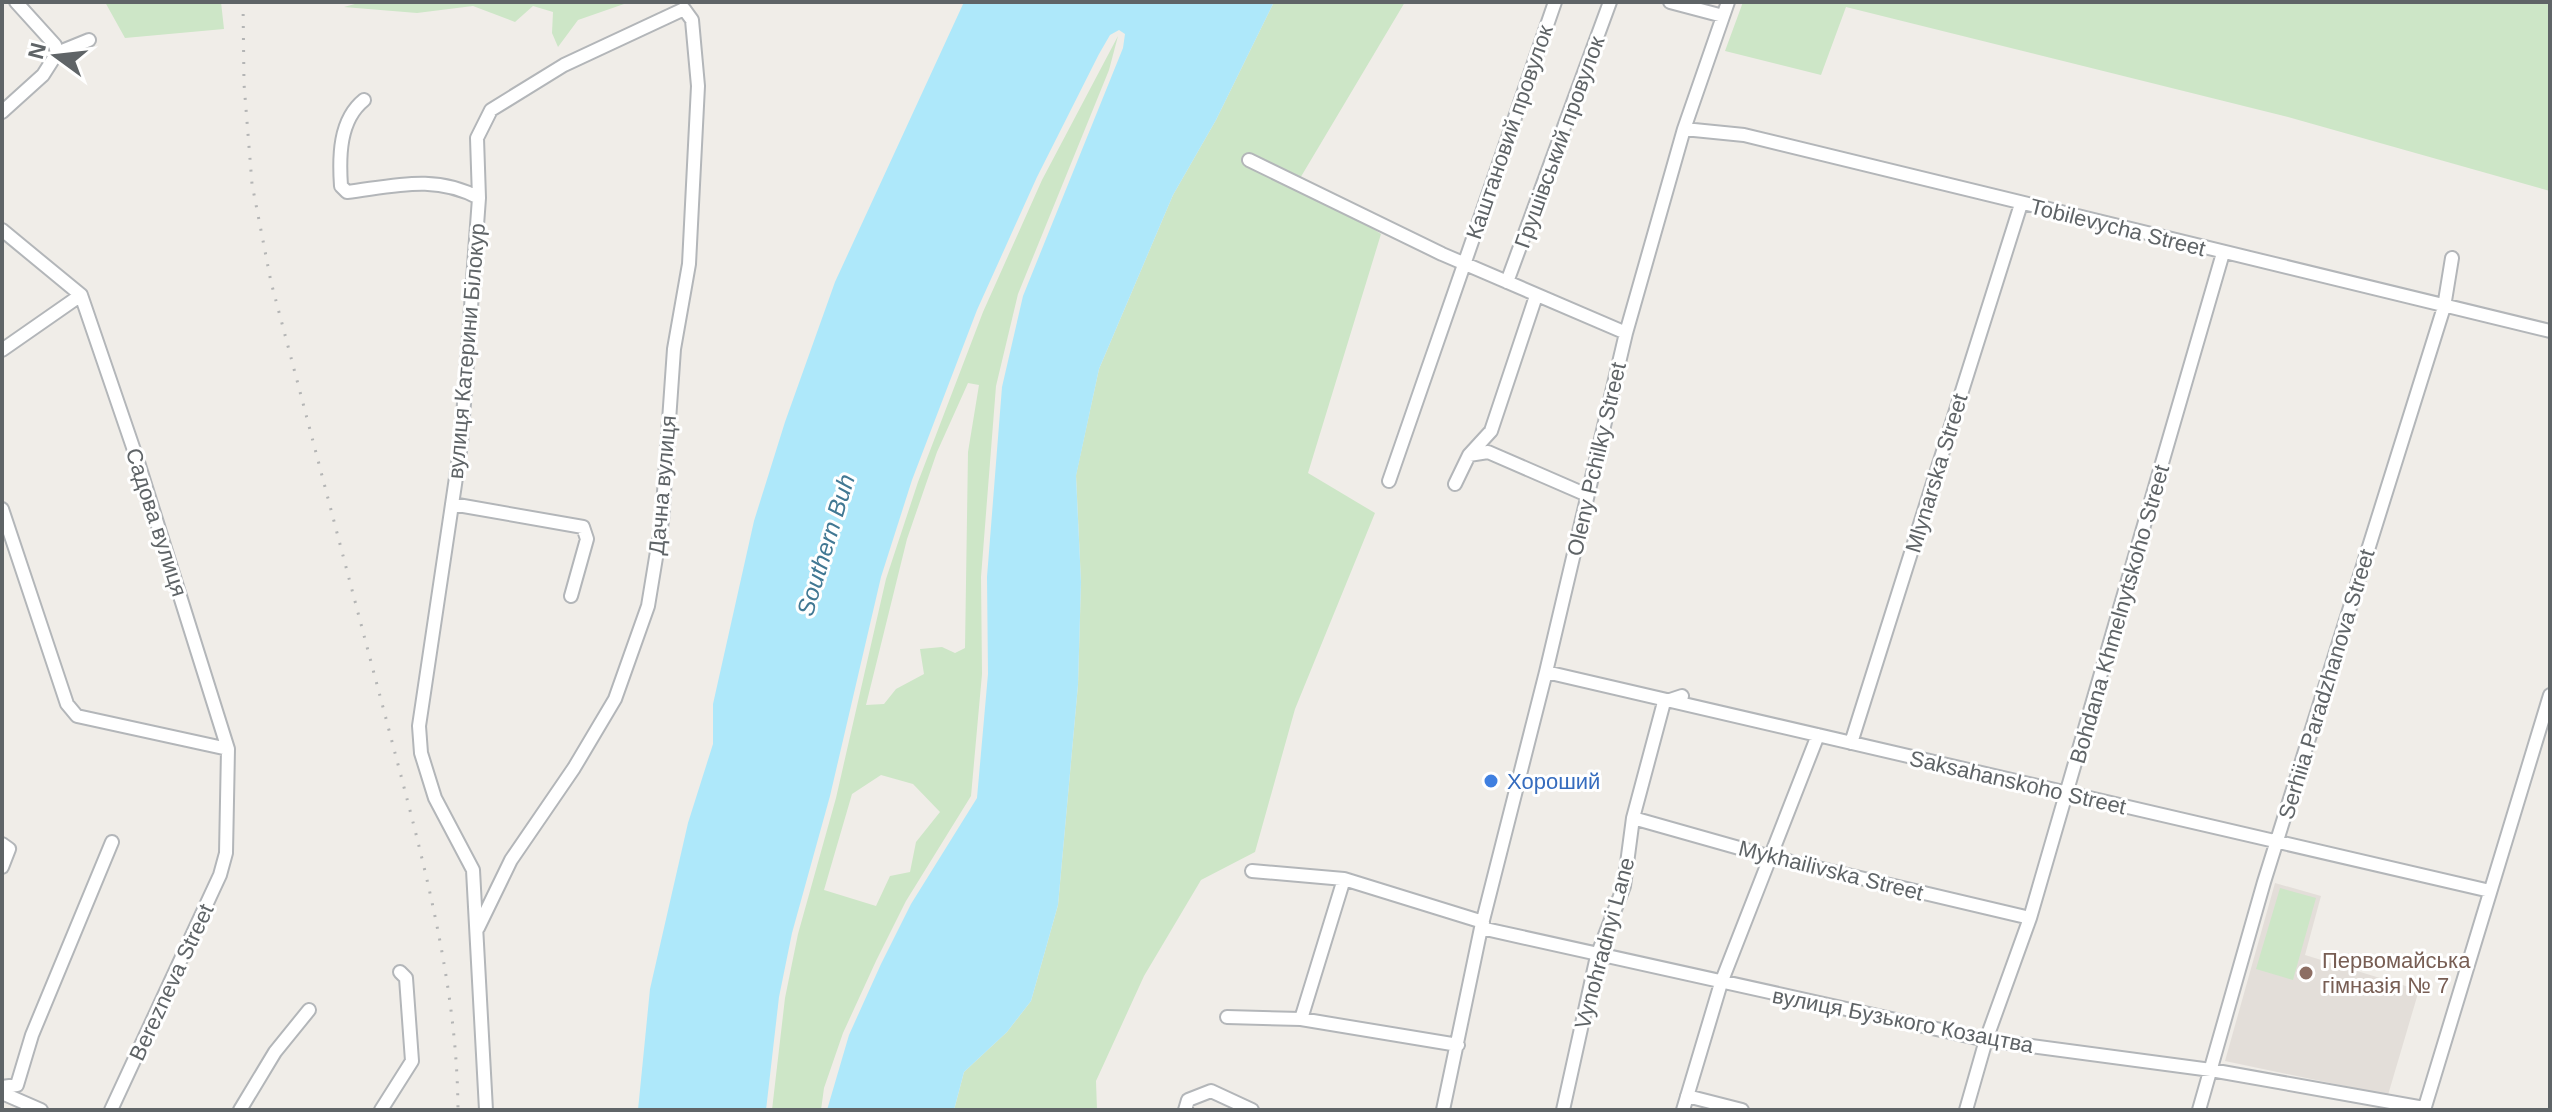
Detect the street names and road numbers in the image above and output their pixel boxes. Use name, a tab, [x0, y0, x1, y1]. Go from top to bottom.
street label: Каштановий провулок	[1461, 22, 1558, 242]
street label: Грушівський провулок	[1510, 33, 1610, 251]
street label: Tobilevycha Street	[2028, 194, 2208, 261]
street label: вулиця Катерини Білокур	[443, 222, 490, 480]
street label: Oleny Pchilky Street	[1562, 360, 1631, 558]
street label: Mlynarska Street	[1900, 391, 1973, 556]
street label: Дачна вулиця	[644, 414, 681, 556]
street label: Садова вулиця	[121, 445, 192, 600]
street label: Bohdana Khmelnytskoho Street	[2065, 462, 2174, 766]
street label: Serhiia Paradzhanova Street	[2273, 546, 2380, 822]
street label: Saksahanskoho Street	[1907, 745, 2129, 820]
street label: Mykhailivska Street	[1736, 835, 1926, 906]
street label: Vynohradnyi Lane	[1570, 855, 1639, 1032]
street label: Berezneva Street	[124, 900, 219, 1065]
street label: вулиця Бузького Козацтва	[1770, 983, 2036, 1058]

